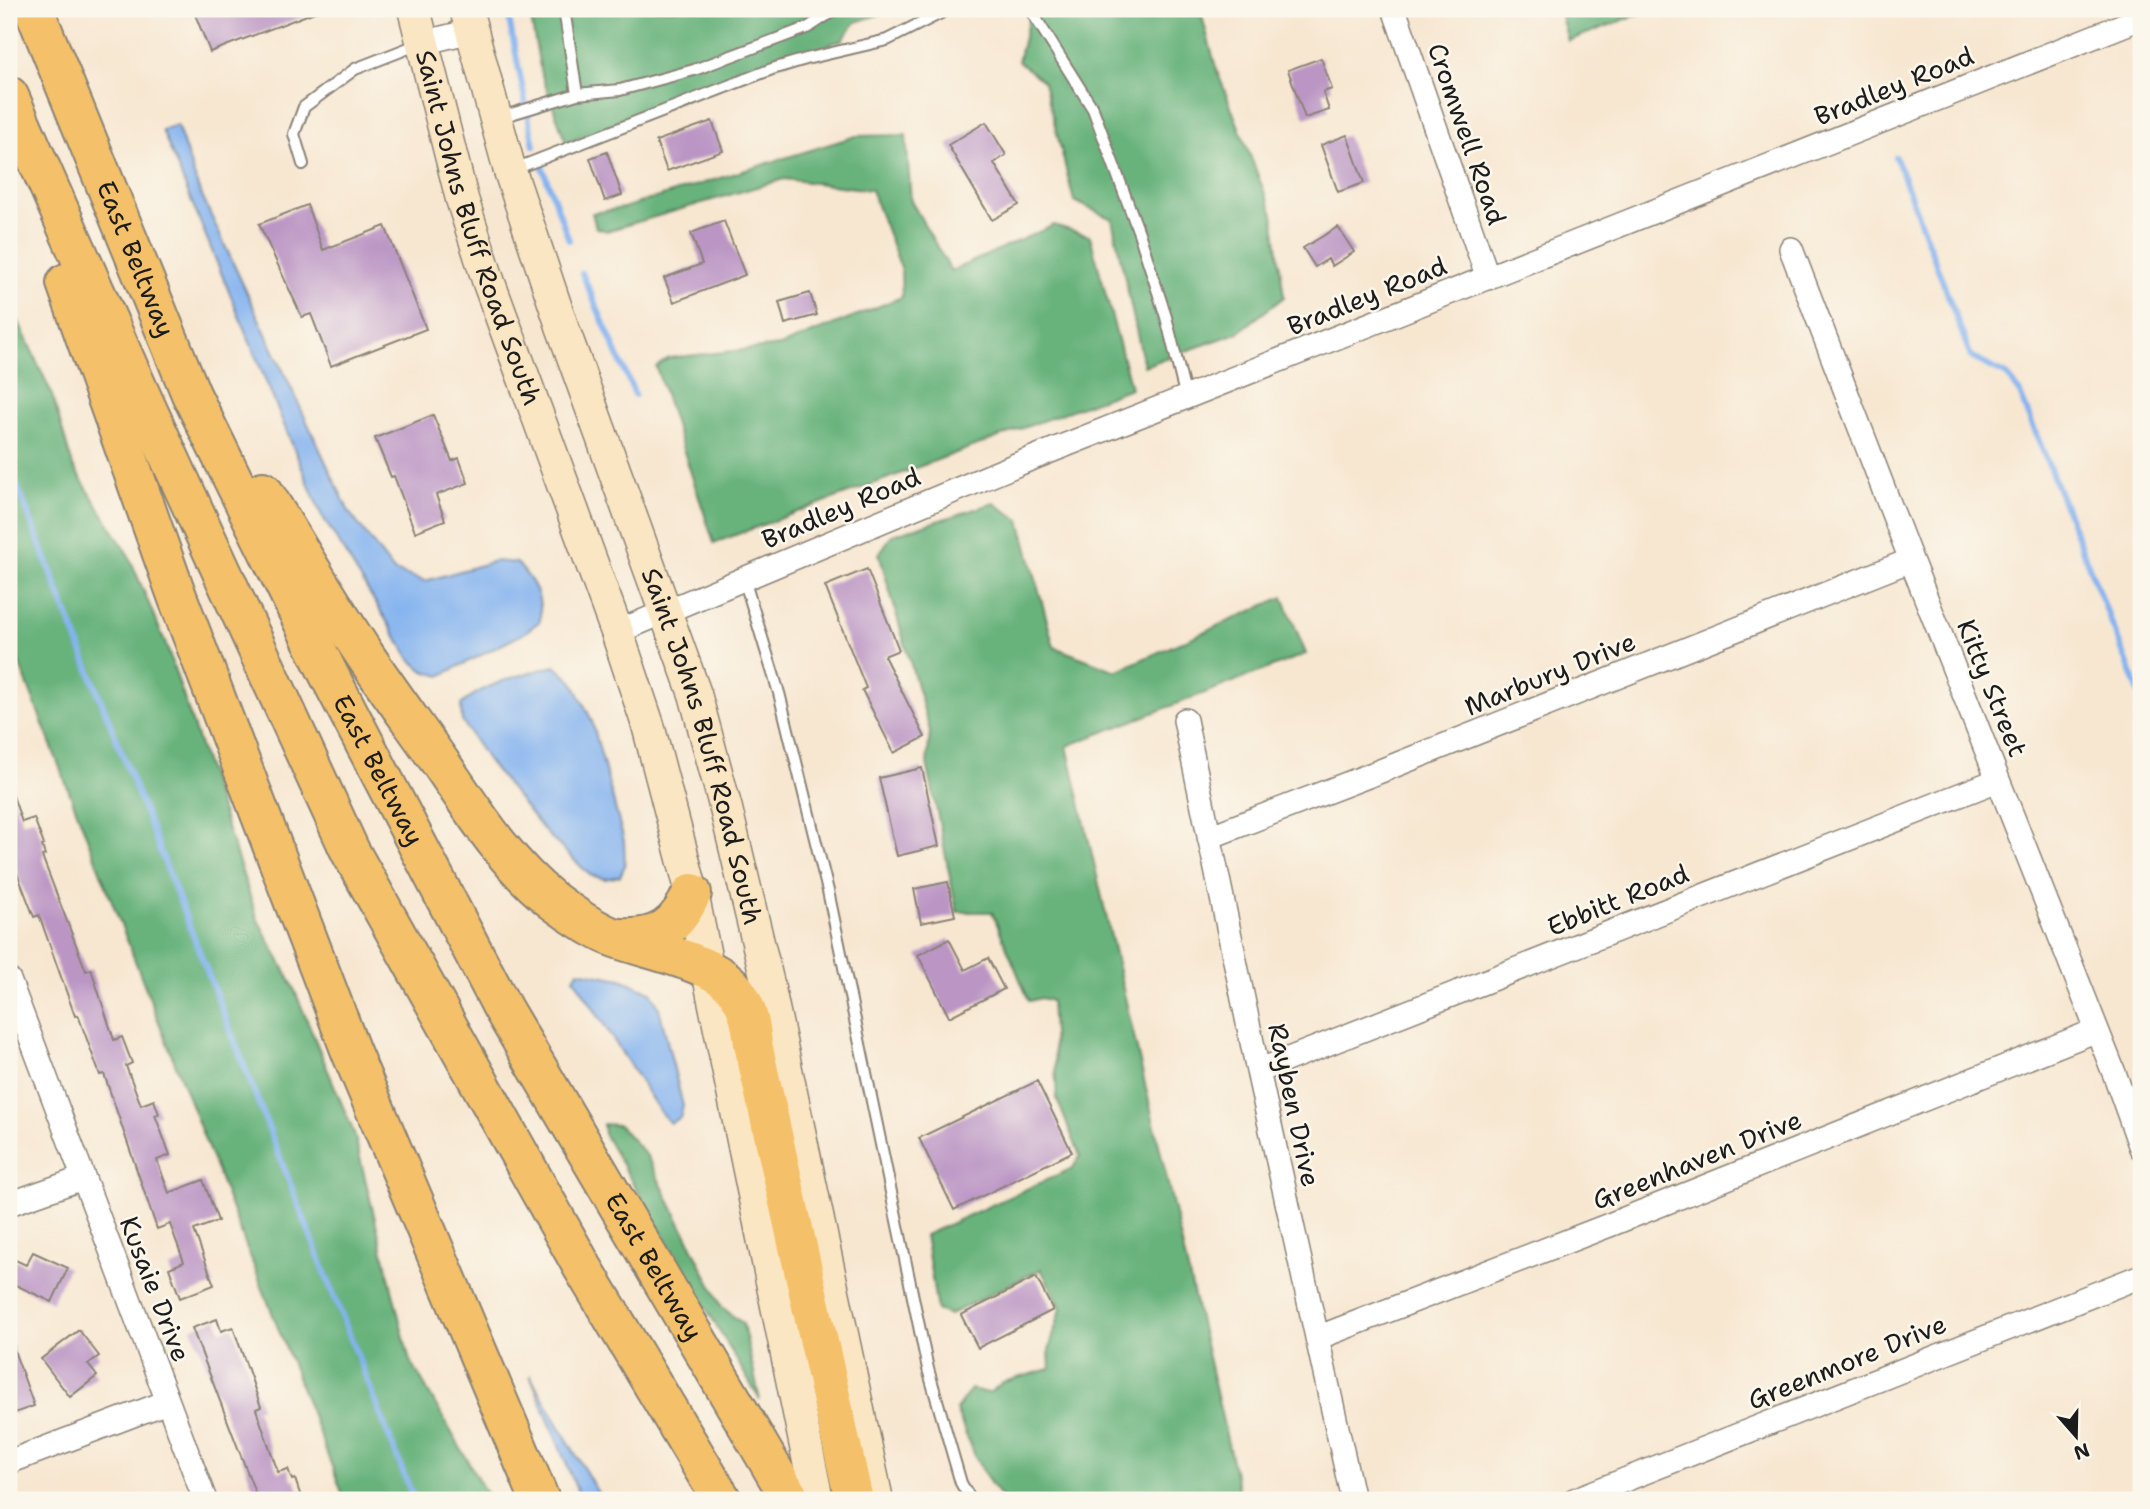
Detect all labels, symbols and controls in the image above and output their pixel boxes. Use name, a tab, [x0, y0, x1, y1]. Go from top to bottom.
street label: Cromwell Road	[1420, 38, 1515, 229]
street label: Bradley Road	[1809, 38, 1979, 133]
street label: Saint Johns Bluff Road South	[408, 46, 550, 410]
street label: East Beltway	[89, 175, 184, 342]
street label: Bradley Road	[1282, 248, 1452, 343]
street label: Bradley Road	[756, 458, 926, 557]
street label: Saint Johns Bluff Road South	[634, 563, 771, 928]
street label: Kitty Street	[1949, 614, 2036, 762]
street label: Marbury Drive	[1459, 623, 1641, 724]
street label: East Beltway	[325, 688, 433, 851]
street label: Ebbitt Road	[1542, 855, 1694, 944]
street label: Rayben Drive	[1260, 1020, 1329, 1190]
street label: Greenhaven Drive	[1587, 1102, 1807, 1218]
street label: East Beltway	[597, 1186, 712, 1347]
street label: Kusaie Drive	[112, 1211, 199, 1367]
street label: Greenmore Drive	[1742, 1306, 1951, 1417]
north arrow	[2042, 1400, 2112, 1470]
text: N	[2070, 1437, 2093, 1466]

